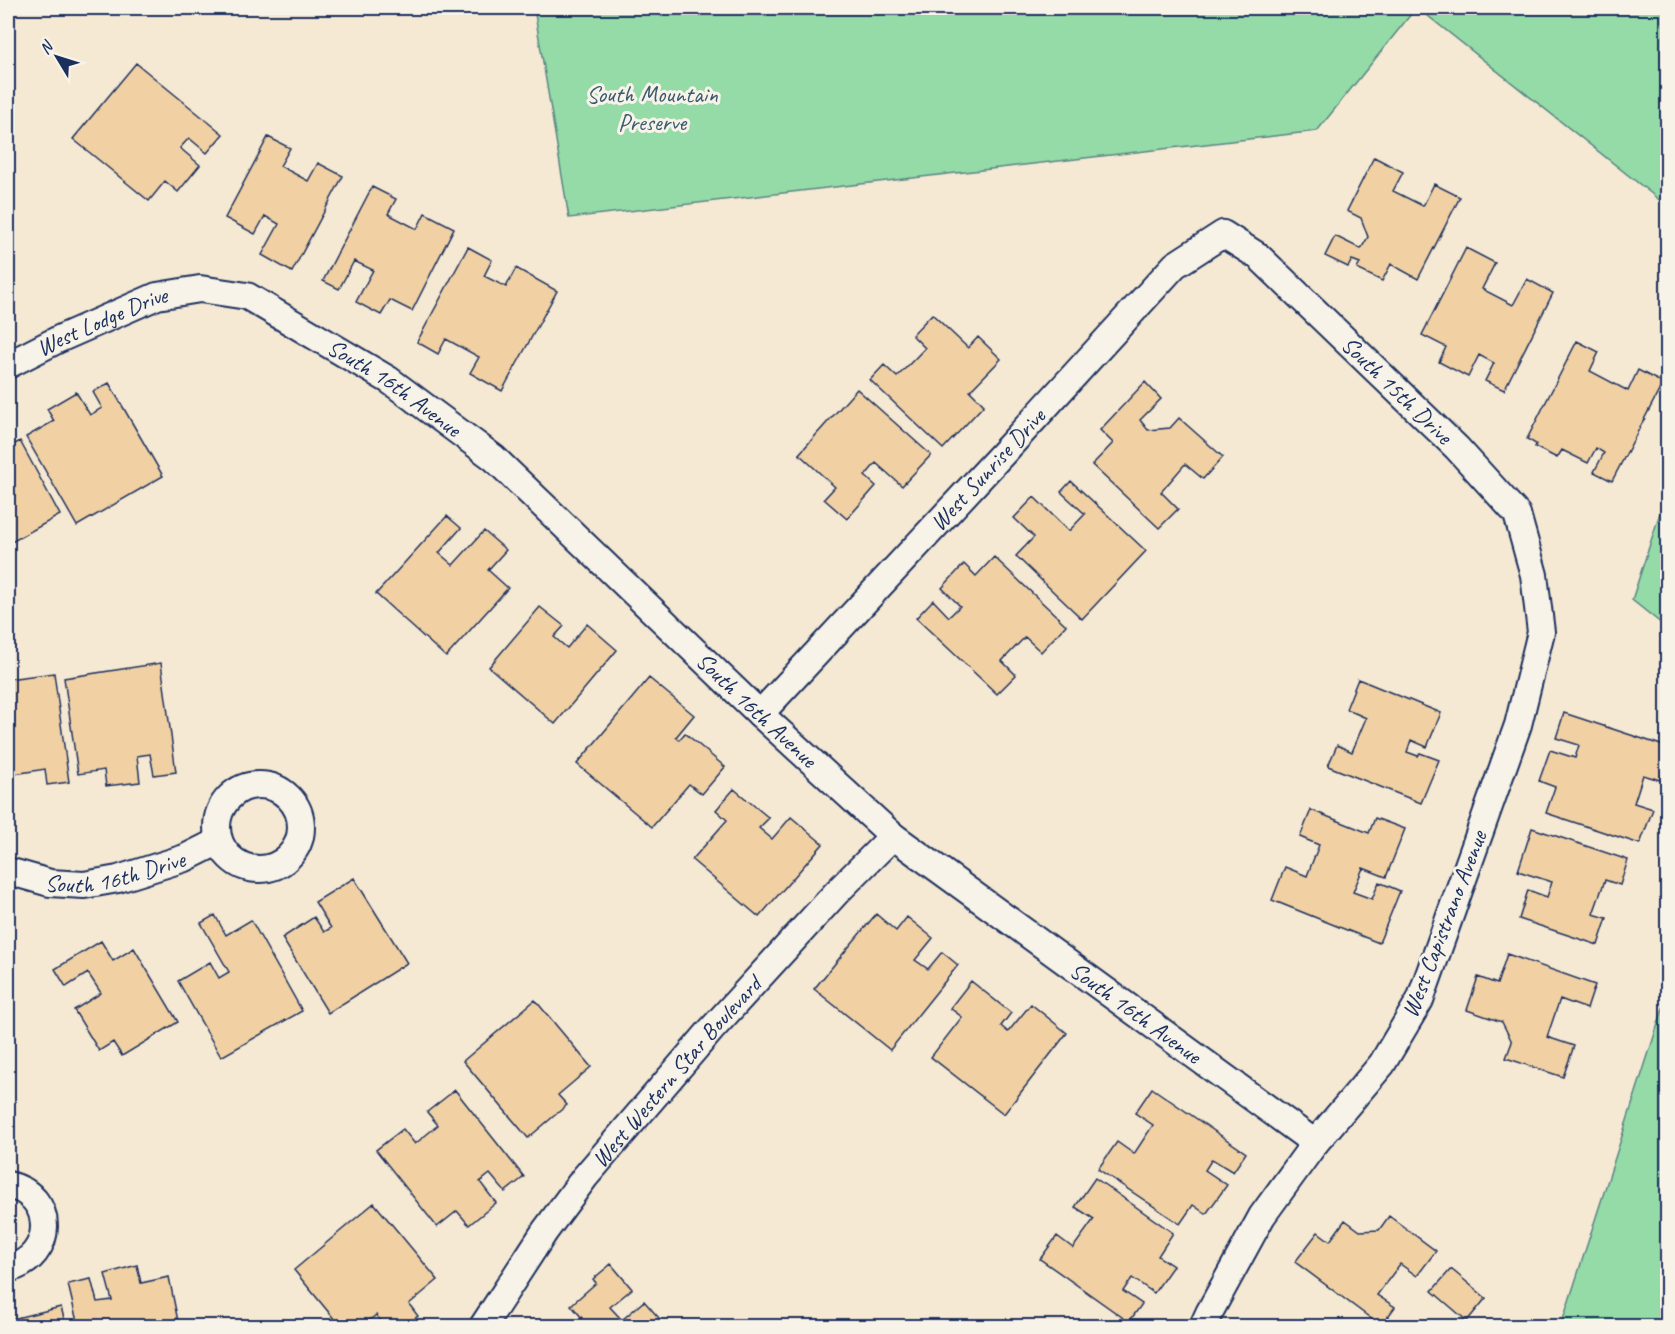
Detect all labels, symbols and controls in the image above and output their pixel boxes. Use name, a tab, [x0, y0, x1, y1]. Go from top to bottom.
north arrow	[27, 27, 87, 87]
text: N	[35, 36, 59, 58]
park label: South Mountain Preserve	[586, 79, 718, 137]
street label: West Lodge Drive	[31, 279, 171, 363]
street label: South 15th Drive	[1335, 330, 1460, 452]
street label: South 16th Avenue	[322, 332, 469, 445]
street label: West Sunrise Drive	[923, 400, 1053, 537]
street label: South 16th Avenue	[690, 646, 825, 775]
street label: West Capistrano Avenue	[1395, 824, 1494, 1022]
street label: South 16th Drive	[44, 843, 191, 900]
street label: South 16th Avenue	[1064, 955, 1209, 1072]
street label: West Western Star Boulevard	[585, 967, 770, 1174]

